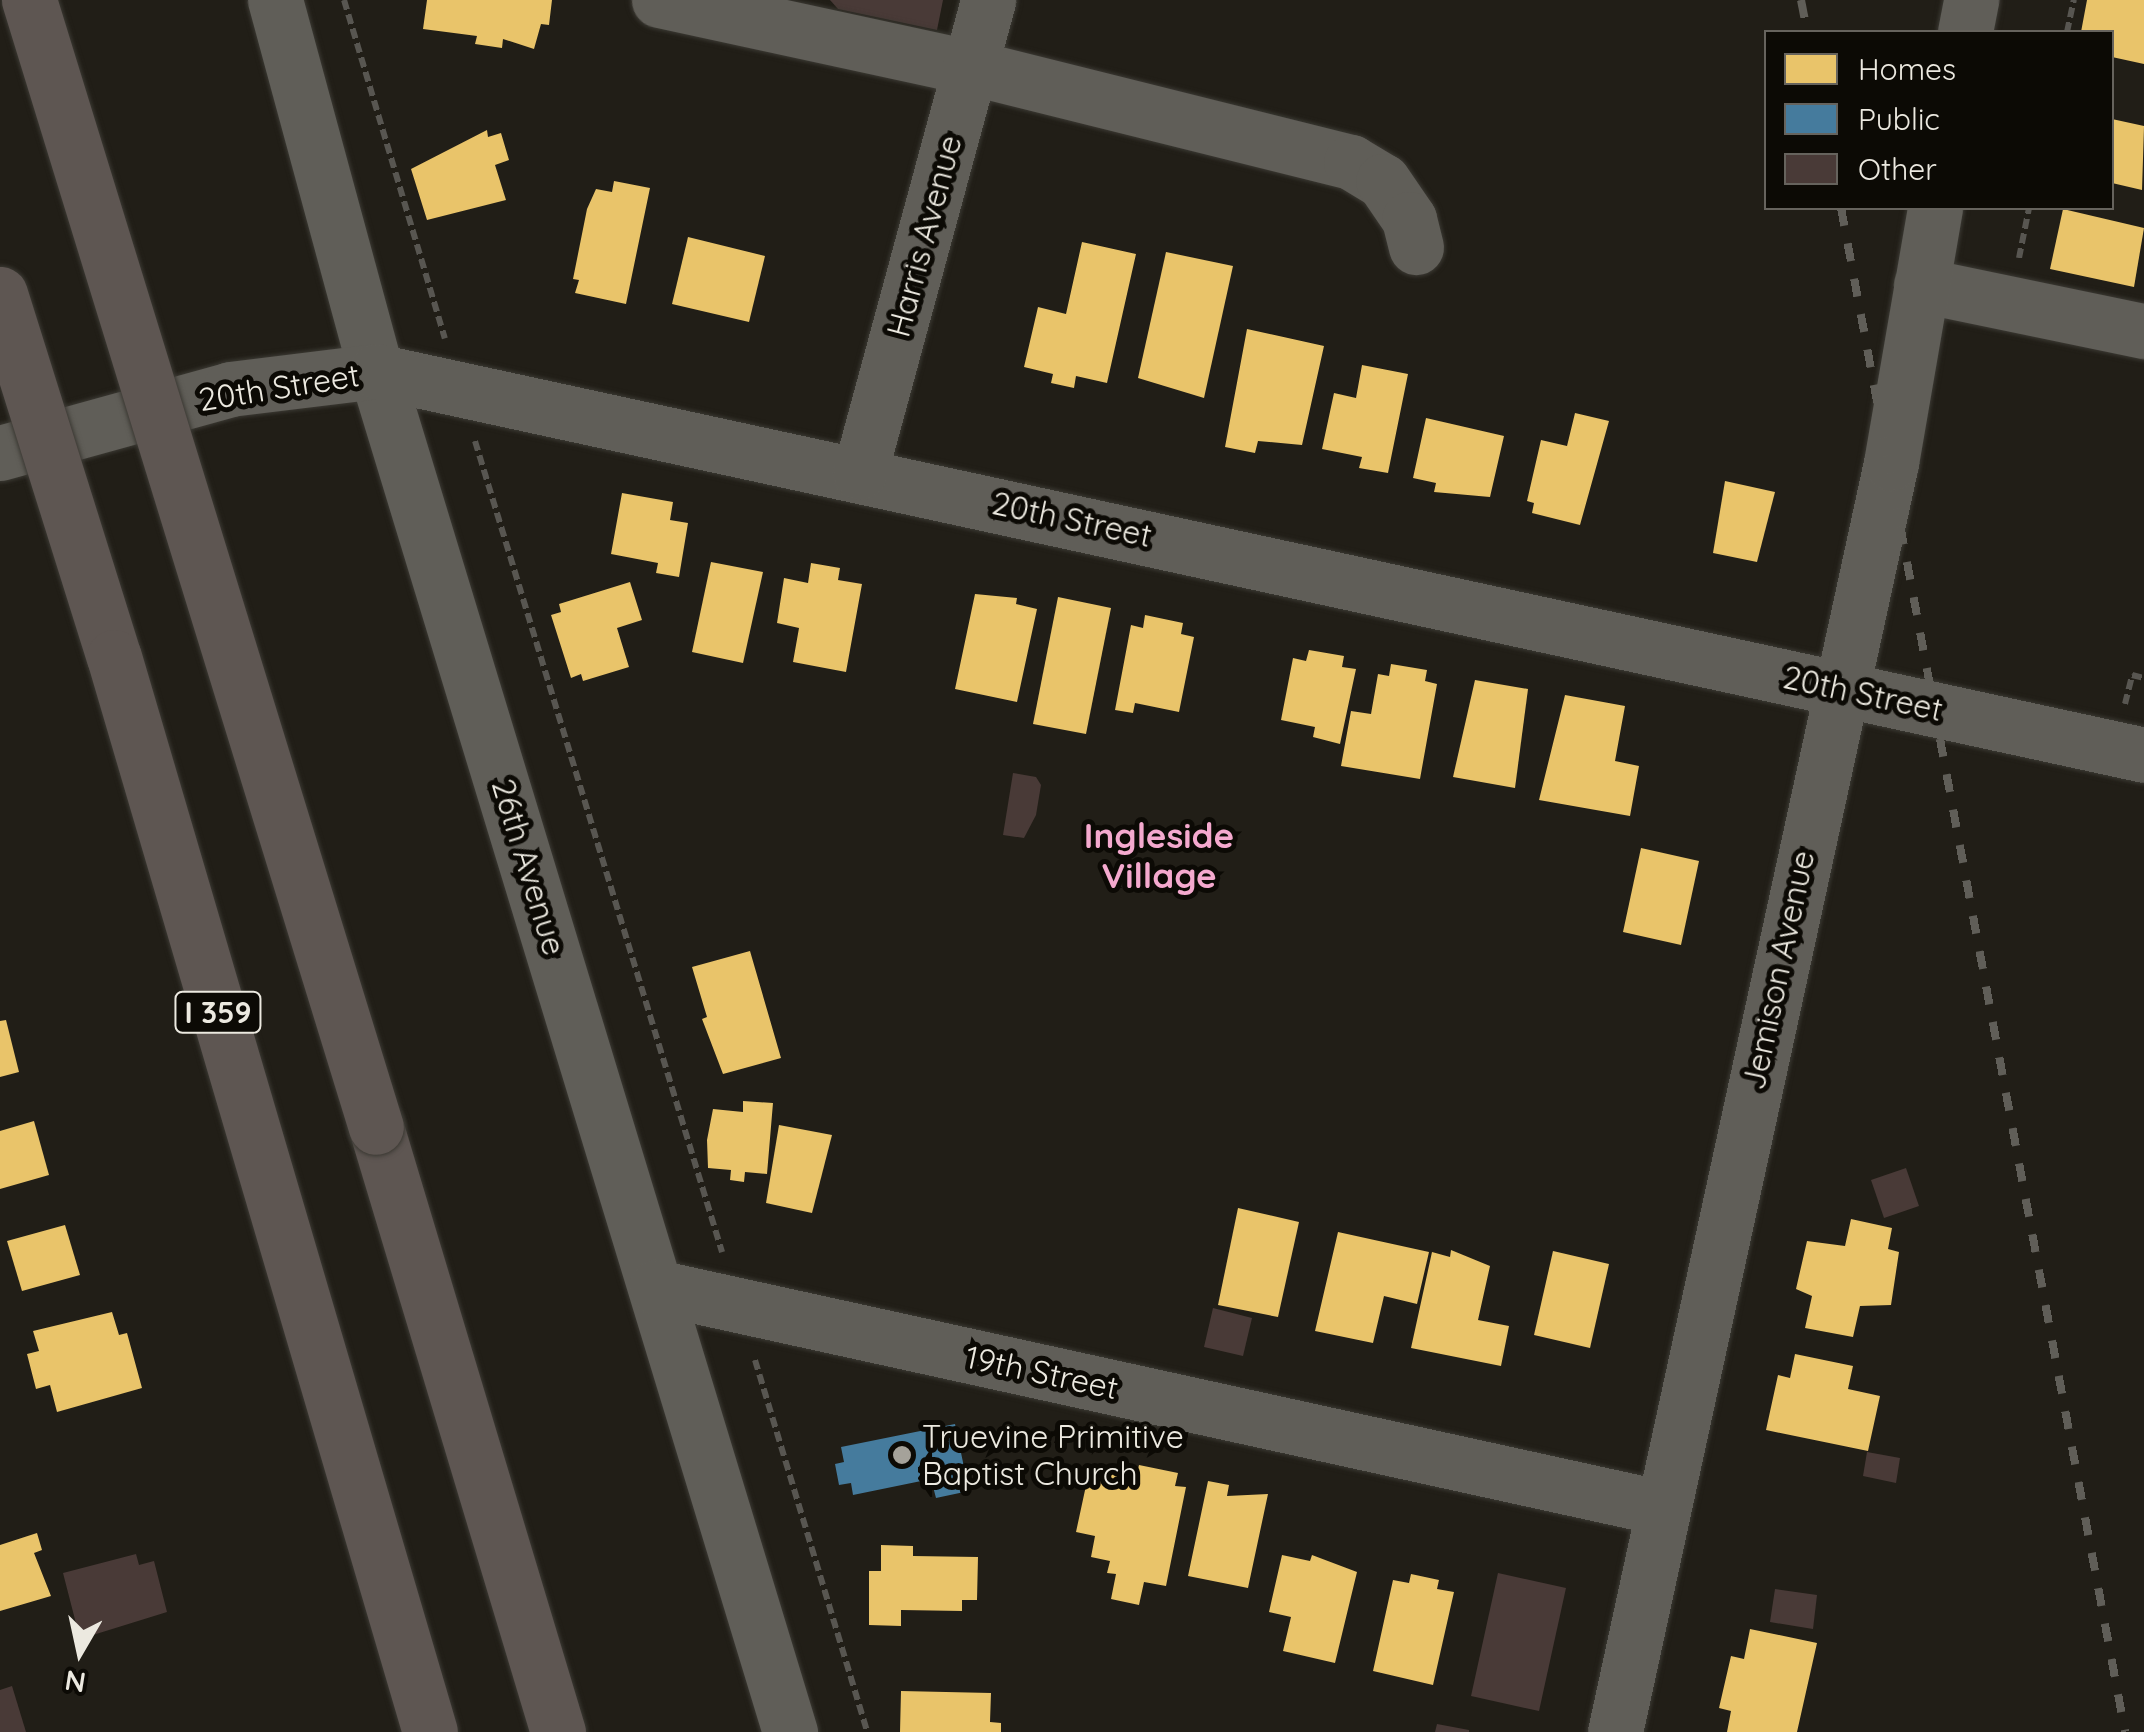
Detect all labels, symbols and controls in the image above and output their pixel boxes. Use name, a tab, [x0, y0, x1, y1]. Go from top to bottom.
legend	[1764, 30, 2114, 210]
text: Homes	[1858, 50, 1956, 88]
text: Public	[1858, 100, 1940, 138]
street label: Harris Avenue	[879, 131, 969, 341]
text: Other	[1858, 150, 1937, 188]
street label: 20th Street	[196, 355, 362, 419]
street label: 20th Street	[989, 483, 1155, 555]
street label: 20th Street	[1780, 657, 1946, 729]
street label: 26th Avenue	[484, 774, 574, 960]
district label: Ingleside Village	[1084, 814, 1234, 896]
street label: Jemison Avenue	[1734, 847, 1822, 1093]
road number: I 359	[173, 987, 263, 1037]
street label: 19th Street	[962, 1337, 1122, 1407]
place label: Truevine Primitive Baptist Church	[922, 1418, 1184, 1493]
marker: Truevine Primitive Baptist Church	[891, 1444, 913, 1466]
north arrow	[30, 1602, 130, 1702]
text: N	[62, 1663, 88, 1701]

